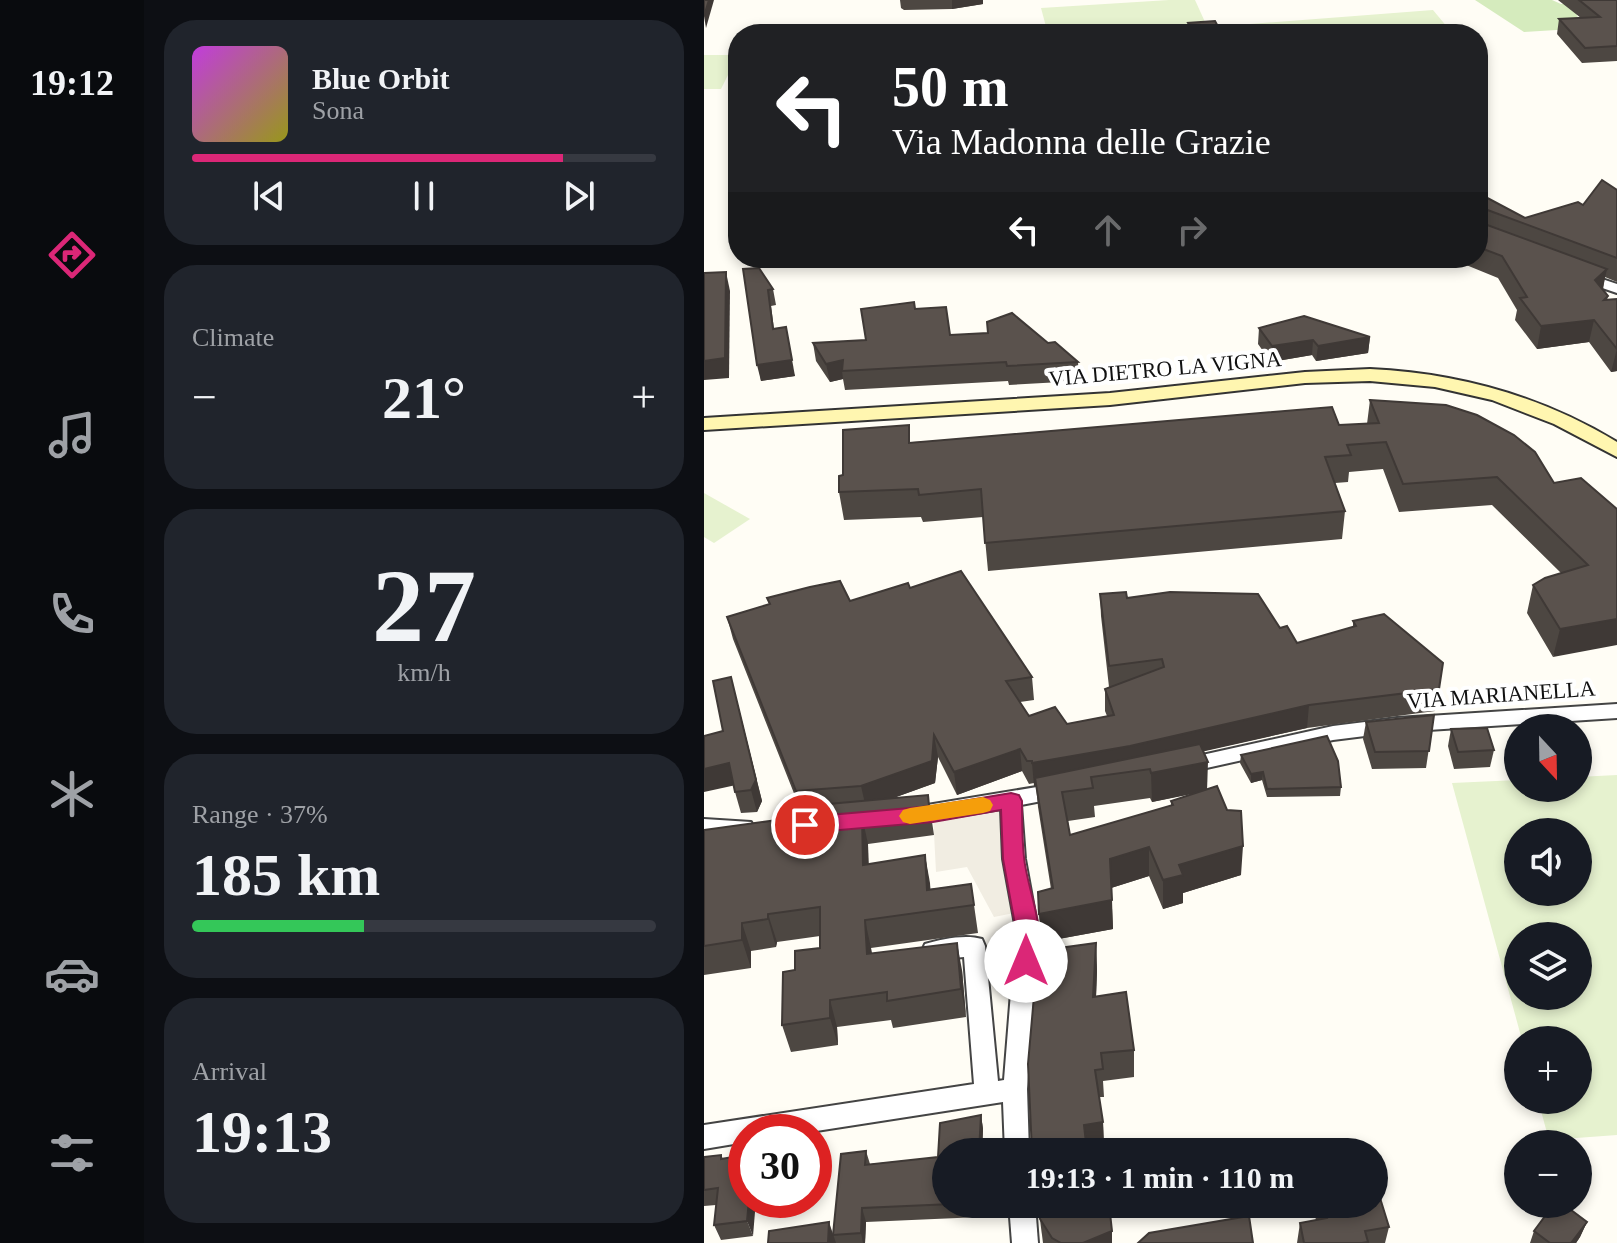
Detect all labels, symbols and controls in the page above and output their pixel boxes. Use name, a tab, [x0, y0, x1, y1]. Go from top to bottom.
icon: left	[760, 56, 864, 160]
text: 50 m	[892, 56, 1009, 118]
text: Blue Orbit	[312, 62, 450, 95]
text: 19:12	[30, 63, 114, 103]
text: Sona	[312, 96, 364, 125]
text: Via Madonna delle Grazie	[892, 122, 1271, 162]
icon: previous	[247, 174, 291, 218]
icon: pause	[402, 174, 446, 218]
icon: next	[557, 174, 601, 218]
icon: left	[1002, 208, 1046, 252]
icon: ahead	[1086, 208, 1130, 252]
icon: right	[1170, 208, 1214, 252]
icon: directions	[44, 227, 100, 283]
text: Climate	[192, 323, 274, 352]
street label: VIA DIETRO LA VIGNA	[1048, 346, 1283, 391]
text: 21°	[382, 365, 466, 431]
text: −	[192, 373, 217, 422]
text: +	[631, 373, 656, 422]
icon: music	[44, 407, 100, 463]
text: 27	[372, 548, 476, 663]
icon: phone	[44, 586, 100, 642]
text: km/h	[397, 658, 451, 687]
street label: VIA MARIANELLA	[1406, 675, 1596, 714]
north arrow	[1504, 714, 1592, 802]
map controls	[1504, 714, 1592, 1218]
icon: climate	[44, 766, 100, 822]
pin	[771, 791, 839, 859]
text: Range · 37%	[192, 800, 328, 829]
icon: arrive	[783, 803, 827, 847]
button: sound	[1504, 818, 1592, 906]
text: 185 km	[192, 842, 380, 908]
position arrow	[984, 919, 1068, 1003]
button: layers	[1504, 922, 1592, 1010]
icon: car	[44, 946, 100, 1002]
button: +	[1504, 1026, 1592, 1114]
text: Arrival	[192, 1057, 267, 1086]
text: 19:13	[192, 1099, 332, 1165]
speed limit sign: 30	[728, 1114, 832, 1218]
icon: filters	[44, 1125, 100, 1181]
button: −	[1504, 1130, 1592, 1218]
text: 19:13 · 1 min · 110 m	[1026, 1161, 1294, 1194]

